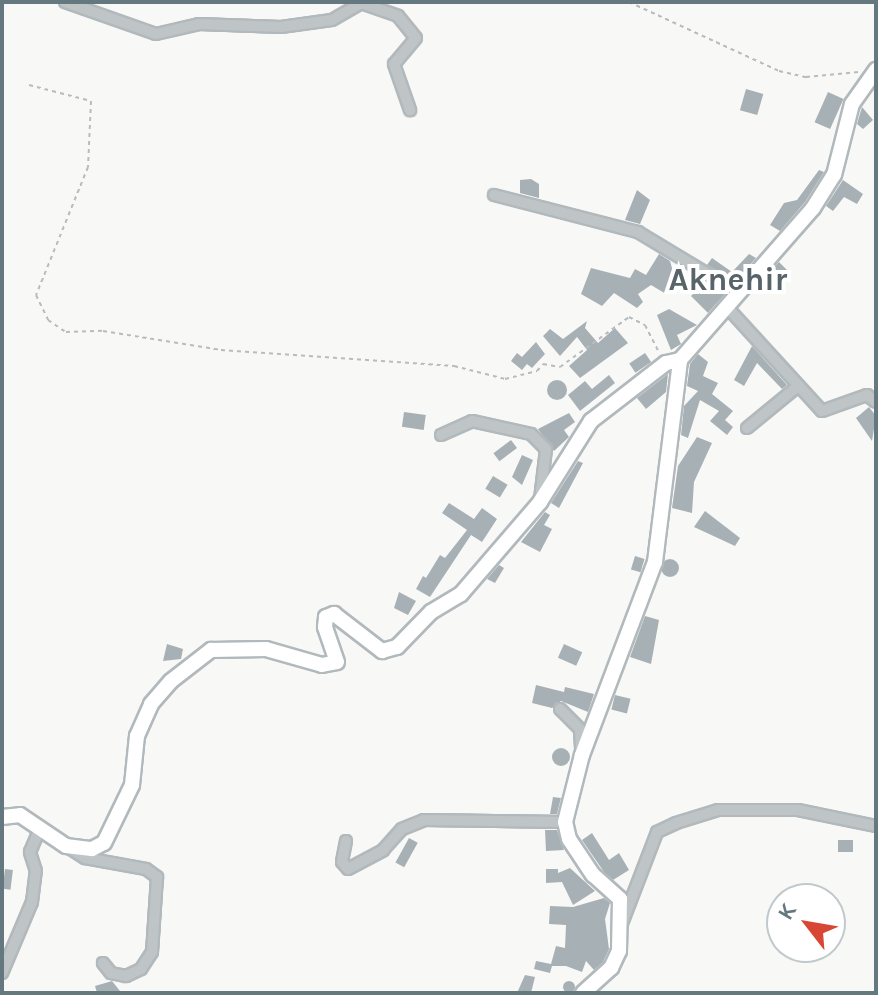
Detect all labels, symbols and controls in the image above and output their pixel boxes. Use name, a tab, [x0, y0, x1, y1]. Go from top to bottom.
district label: Aknehir	[669, 261, 787, 299]
north arrow	[766, 883, 846, 963]
text: K	[772, 899, 802, 925]

